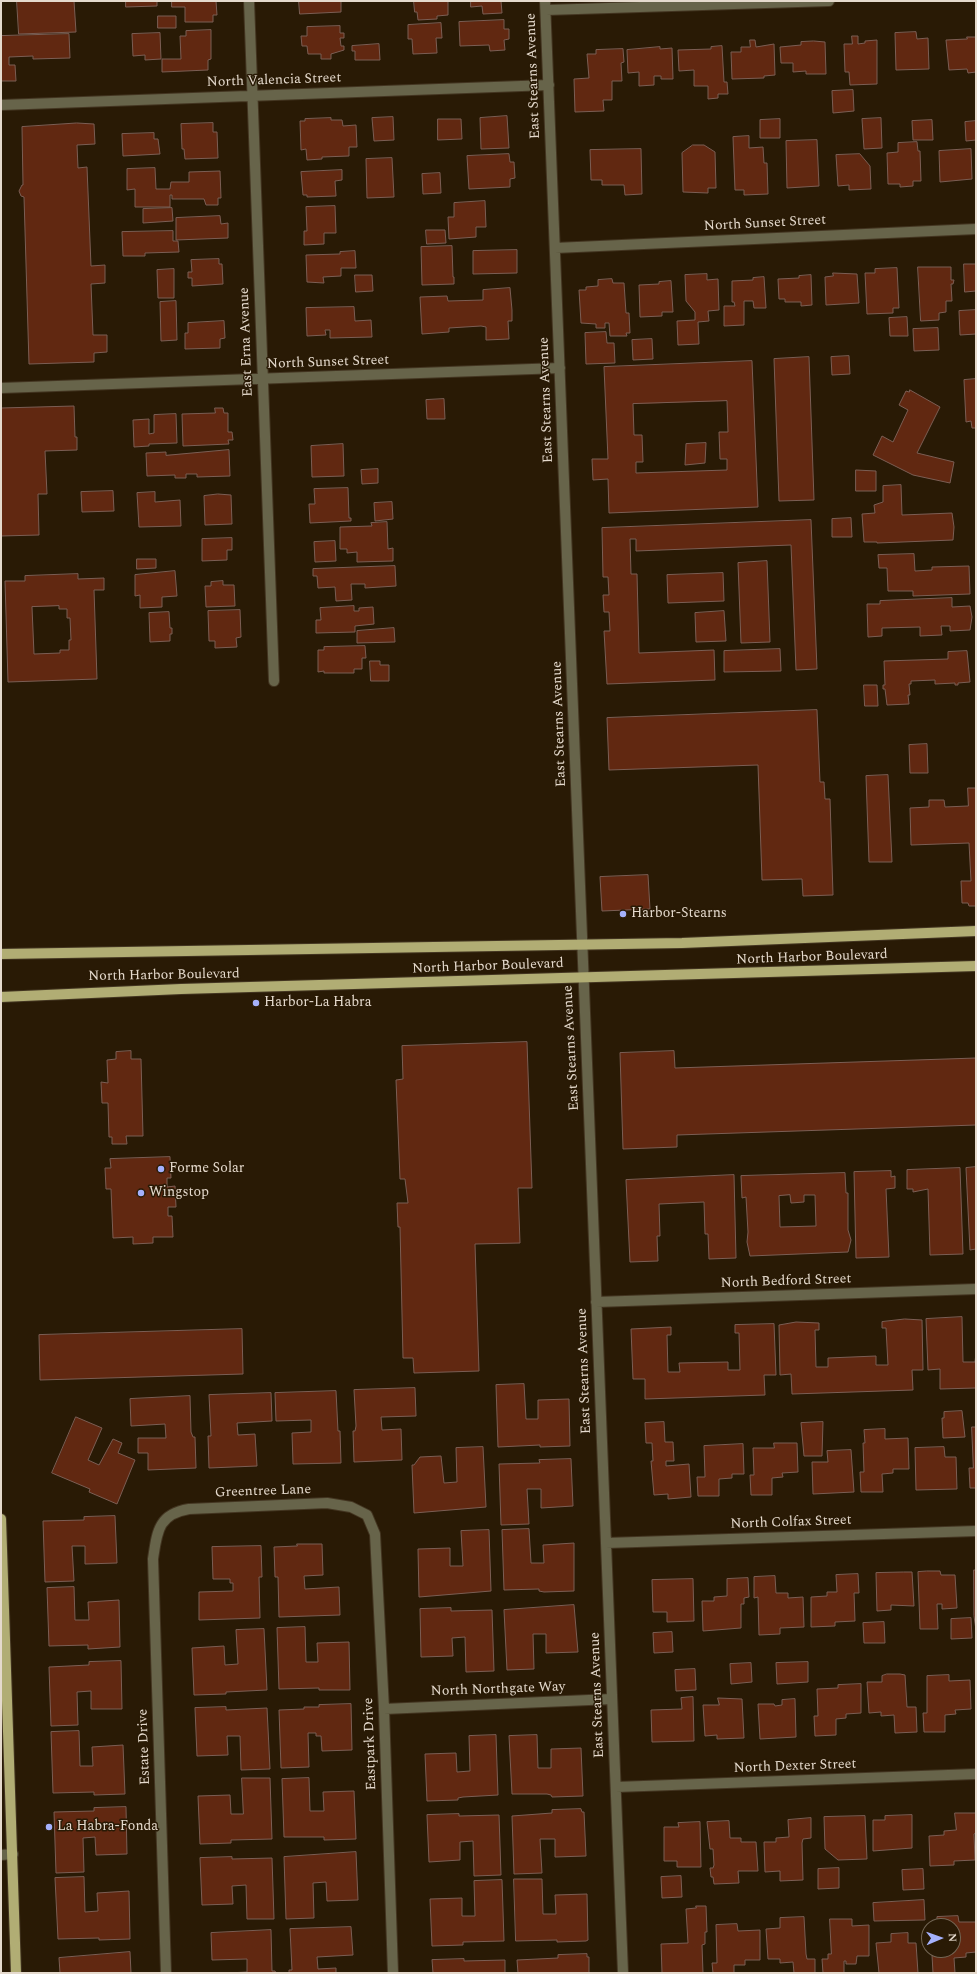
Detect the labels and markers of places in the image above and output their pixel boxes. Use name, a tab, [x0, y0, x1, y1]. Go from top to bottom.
place label: Harbor-Stearns	[631, 906, 727, 922]
marker: Harbor-Stearns	[618, 909, 628, 919]
place label: Harbor-La Habra	[264, 995, 372, 1011]
marker: Harbor-La Habra	[251, 998, 261, 1008]
place label: Forme Solar	[169, 1161, 244, 1177]
marker: Forme Solar	[156, 1164, 166, 1174]
place label: Wingstop	[149, 1185, 209, 1201]
marker: Wingstop	[136, 1188, 146, 1198]
place label: La Habra-Fonda	[57, 1819, 158, 1835]
marker: La Habra-Fonda	[44, 1822, 54, 1832]

